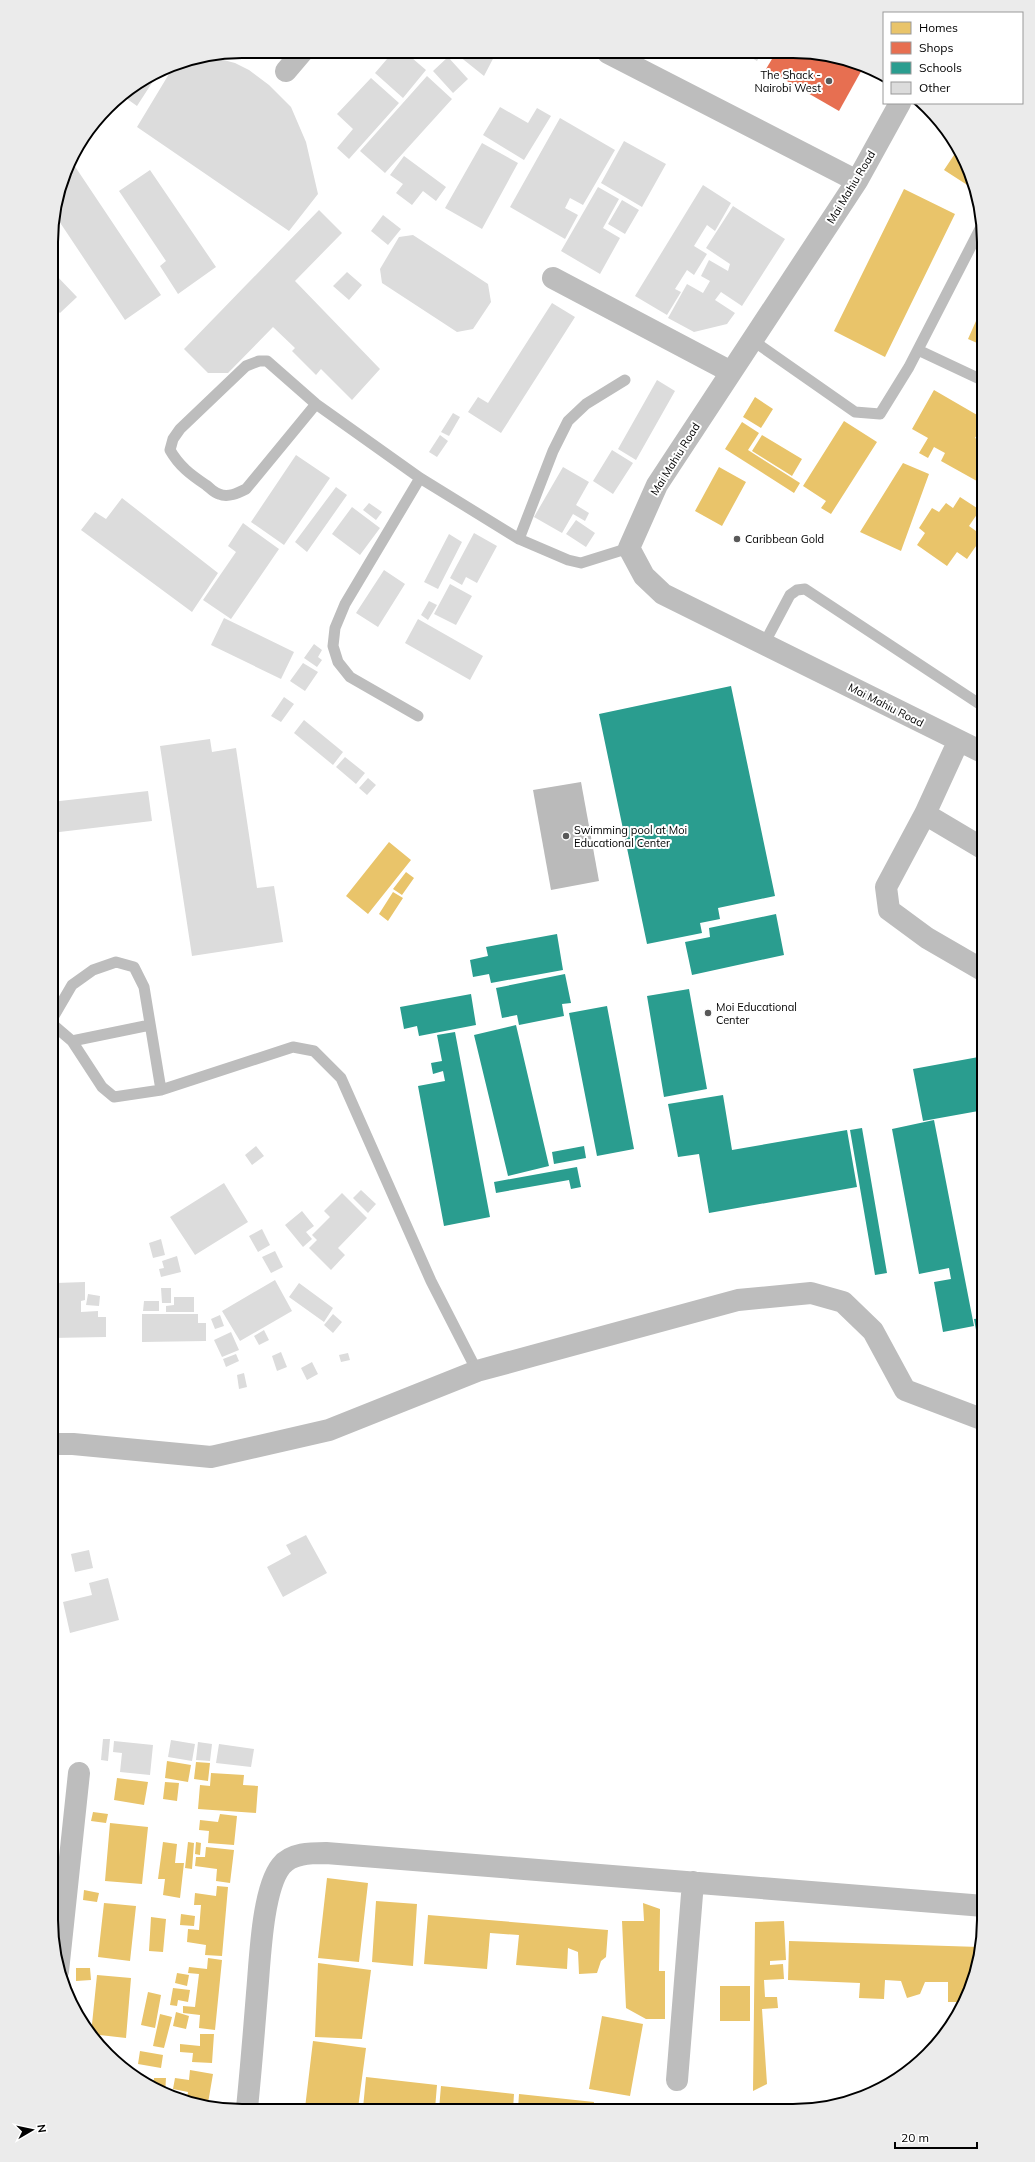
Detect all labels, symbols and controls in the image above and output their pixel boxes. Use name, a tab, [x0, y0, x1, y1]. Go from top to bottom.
legend	[883, 12, 1023, 104]
text: Homes	[919, 20, 958, 35]
text: Shops	[919, 40, 954, 55]
text: Schools	[919, 60, 962, 75]
place label: The Shack - Nairobi West	[754, 68, 821, 95]
marker: The Shack - Nairobi West	[824, 76, 834, 86]
text: Other	[919, 80, 951, 95]
street label: Mai Mahiu Road	[824, 148, 878, 226]
street label: Mai Mahiu Road	[647, 420, 703, 498]
place label: Caribbean Gold	[745, 532, 824, 546]
marker: Caribbean Gold	[732, 534, 742, 544]
street label: Mai Mahiu Road	[846, 680, 926, 730]
place label: Swimming pool at Moi Educational Center	[574, 823, 687, 850]
marker: Swimming pool at Moi Educational Center	[561, 831, 571, 841]
place label: Moi Educational Center	[716, 1000, 797, 1027]
marker: Moi Educational Center	[703, 1008, 713, 1018]
north arrow	[12, 2110, 52, 2150]
text: N	[34, 2123, 49, 2134]
scale bar	[895, 2124, 977, 2150]
text: 20 m	[901, 2130, 929, 2145]

